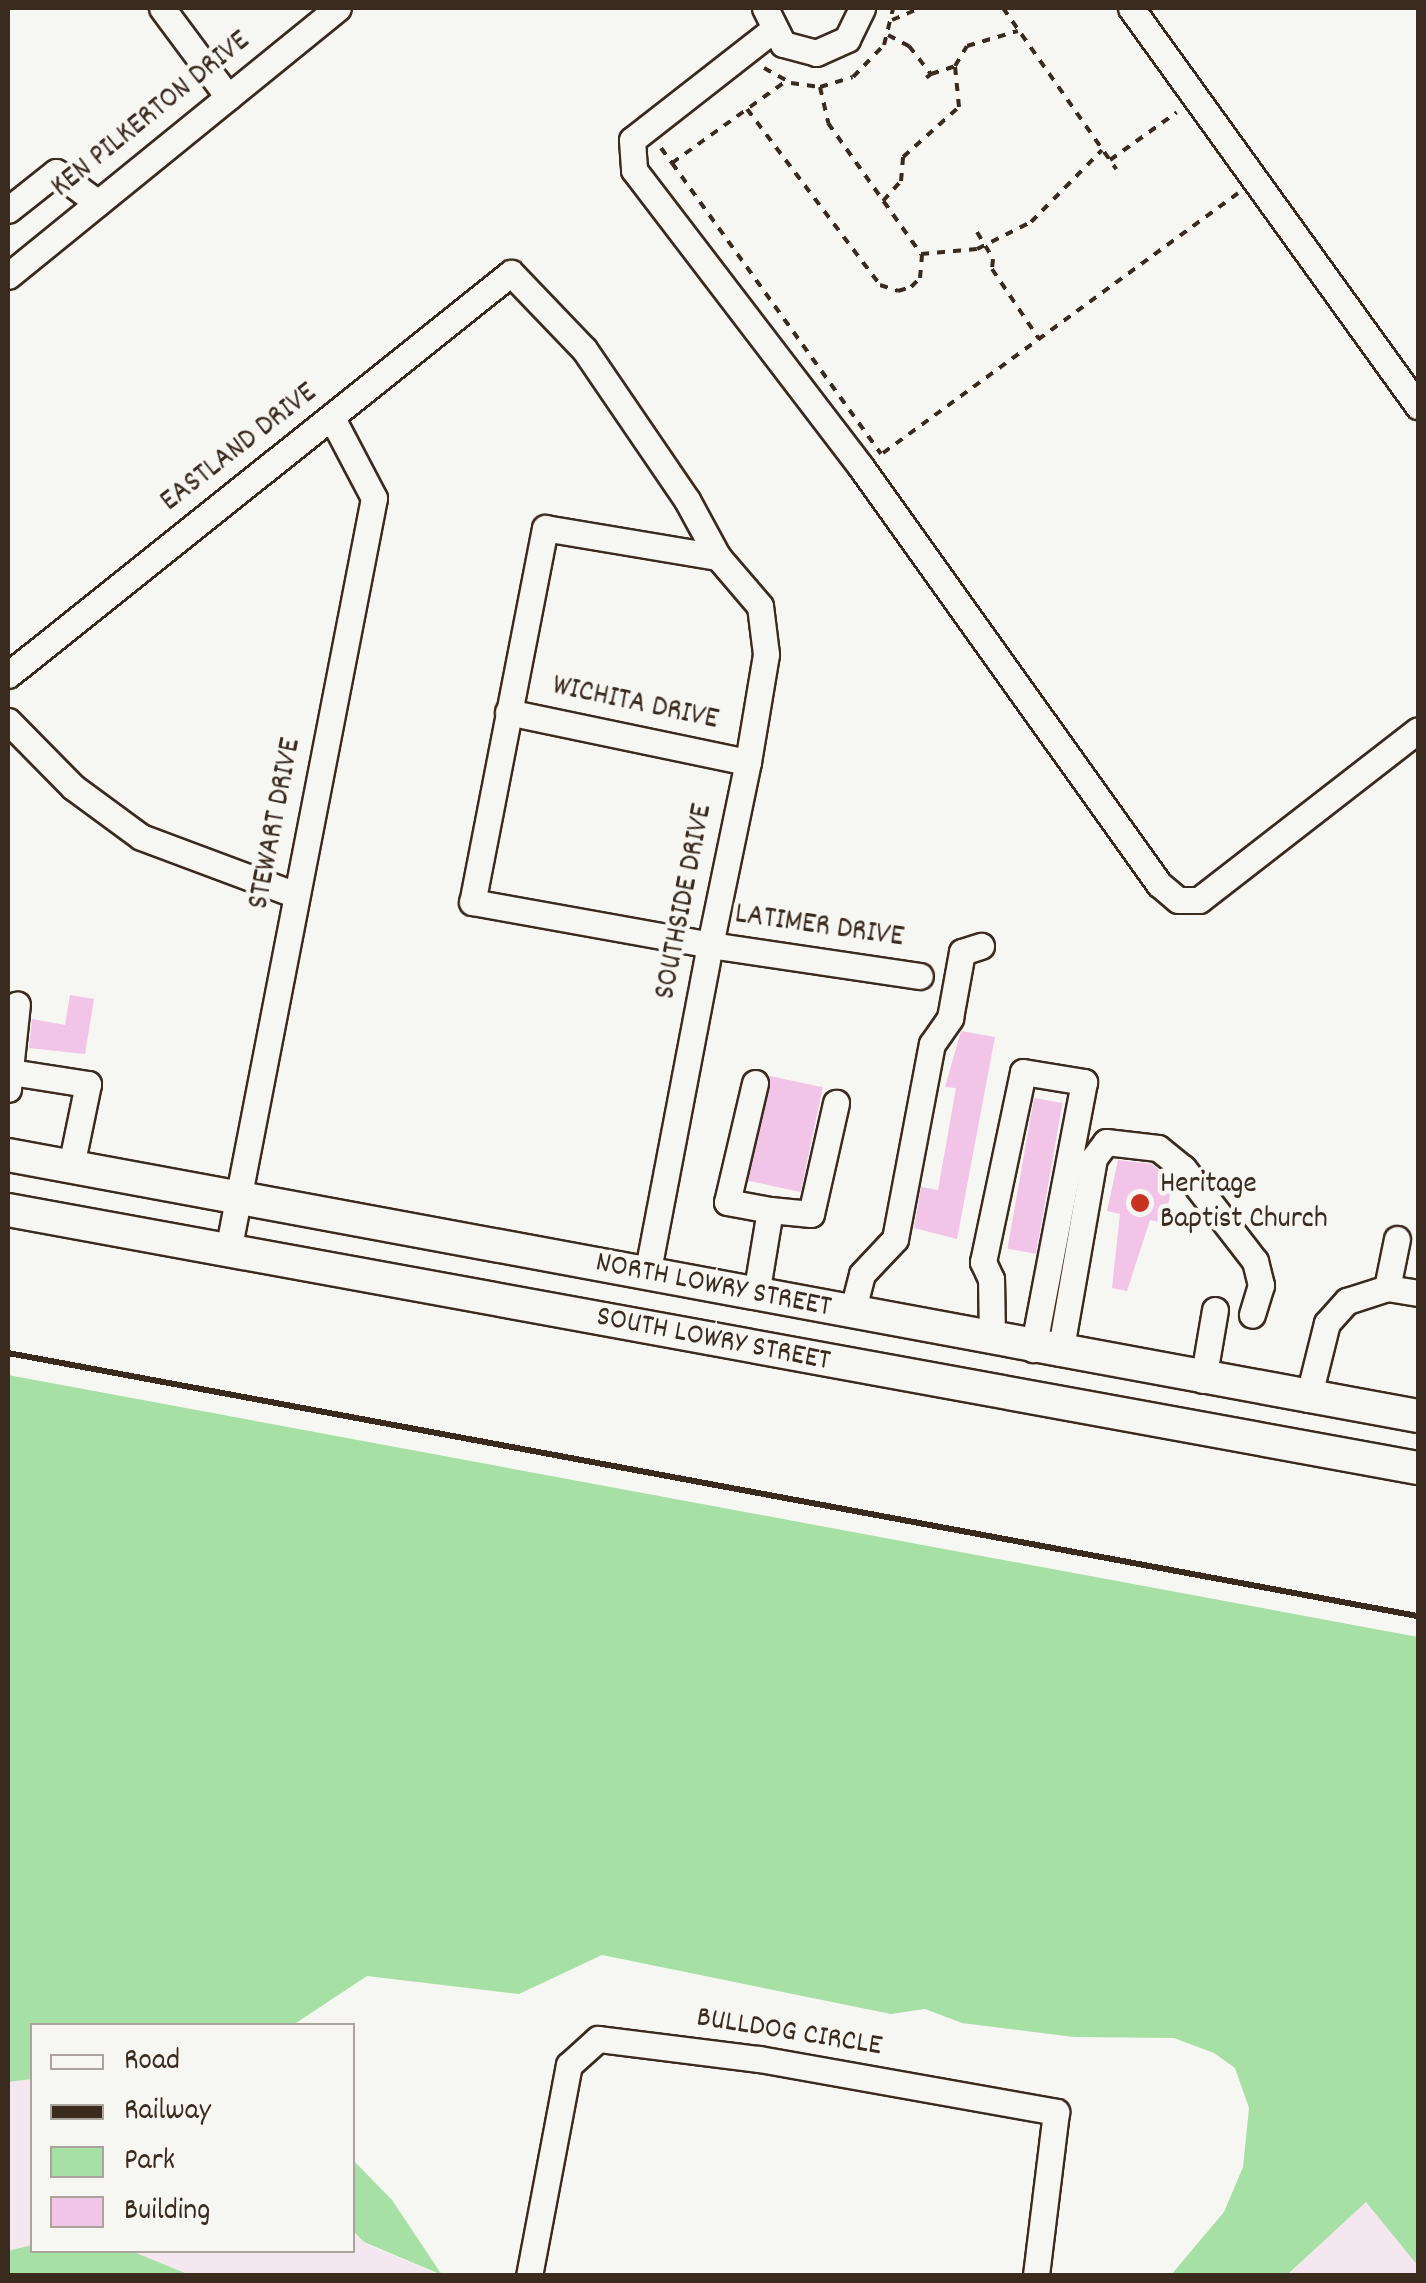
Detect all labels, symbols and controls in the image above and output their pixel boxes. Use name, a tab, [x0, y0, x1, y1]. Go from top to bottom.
street label: KEN PILKERTON DRIVE	[46, 25, 258, 207]
street label: EASTLAND DRIVE	[155, 377, 325, 521]
street label: WICHITA DRIVE	[549, 670, 721, 740]
street label: STEWART DRIVE	[243, 735, 311, 913]
street label: SOUTHSIDE DRIVE	[649, 801, 723, 1003]
street label: LATIMER DRIVE	[732, 898, 906, 958]
place label: Heritage Baptist Church	[1160, 1168, 1328, 1238]
marker: Heritage Baptist Church	[1129, 1192, 1151, 1214]
street label: NORTH LOWRY STREET	[592, 1247, 834, 1327]
street label: SOUTH LOWRY STREET	[593, 1301, 833, 1381]
street label: BULLDOG CIRCLE	[694, 2002, 884, 2066]
legend	[30, 2023, 355, 2253]
text: Road	[124, 2041, 180, 2084]
text: Railway	[124, 2091, 211, 2134]
text: Park	[124, 2141, 175, 2184]
text: Building	[124, 2191, 210, 2234]

